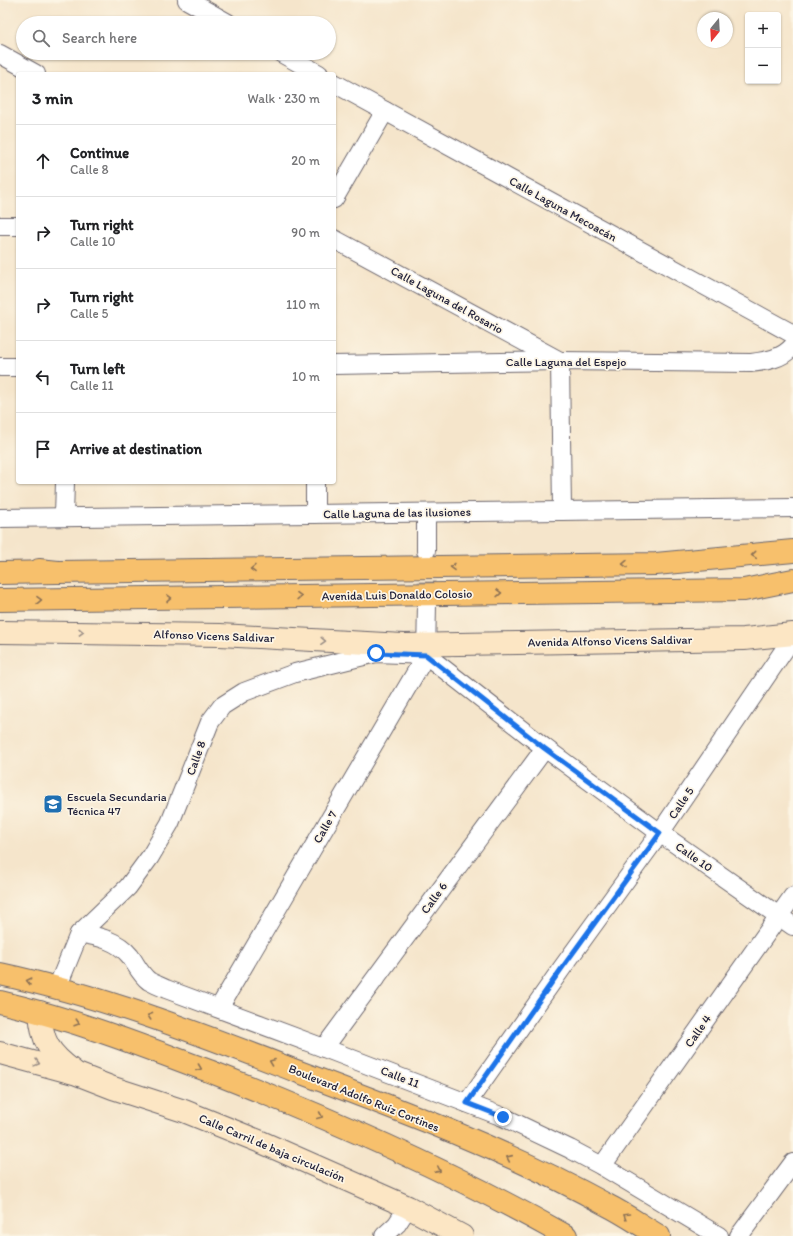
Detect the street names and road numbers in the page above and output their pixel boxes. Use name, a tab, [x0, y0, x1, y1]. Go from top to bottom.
street label: Calle Laguna Mecoacán	[507, 174, 620, 245]
street label: Calle Laguna del Rosario	[388, 263, 506, 337]
street label: Calle Laguna del Espejo	[506, 355, 626, 369]
street label: Calle Laguna de las ilusiones	[323, 505, 471, 521]
street label: Avenida Luis Donaldo Colosio	[322, 587, 472, 603]
street label: Alfonso Vicens Saldivar	[153, 627, 275, 645]
street label: Avenida Alfonso Vicens Saldivar	[528, 633, 693, 649]
street label: Calle 8	[183, 738, 209, 777]
street label: Calle 5	[665, 784, 697, 822]
street label: Calle 7	[310, 808, 340, 846]
street label: Calle 10	[673, 839, 715, 875]
street label: Calle 6	[418, 880, 450, 916]
street label: Calle 4	[682, 1012, 714, 1050]
street label: Boulevard Adolfo Ruíz Cortines	[287, 1061, 441, 1135]
street label: Calle 11	[379, 1063, 422, 1091]
street label: Calle Carril de baja circulación	[197, 1111, 348, 1185]

